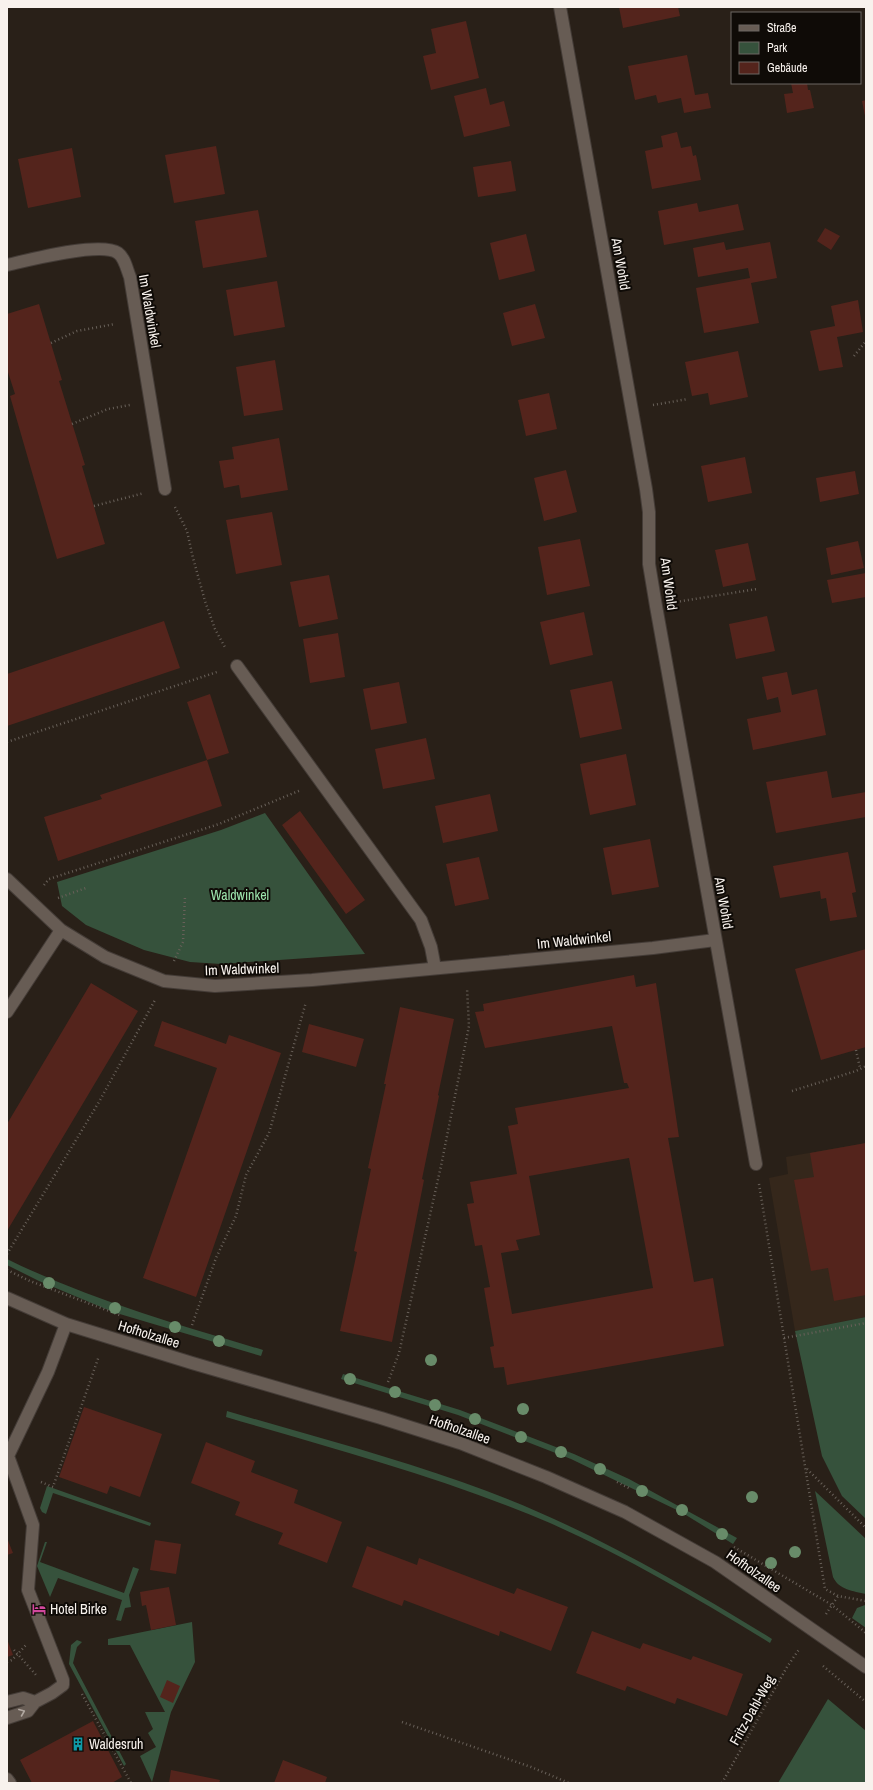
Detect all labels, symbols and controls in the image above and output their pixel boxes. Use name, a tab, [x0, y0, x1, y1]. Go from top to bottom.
legend	[731, 12, 861, 84]
text: Straße	[767, 20, 797, 36]
text: Park	[767, 40, 787, 56]
text: Gebäude	[767, 60, 808, 76]
street label: Am Wohld	[607, 235, 634, 292]
street label: Im Waldwinkel	[135, 273, 165, 349]
street label: Am Wohld	[656, 556, 682, 611]
street label: Am Wohld	[710, 874, 737, 931]
park label: Waldwinkel	[211, 886, 269, 904]
street label: Im Waldwinkel	[536, 927, 612, 953]
street label: Im Waldwinkel	[205, 959, 279, 979]
street label: Hofholzallee	[116, 1316, 182, 1352]
street label: Hofholzallee	[427, 1410, 493, 1448]
street label: Hofholzallee	[723, 1546, 785, 1596]
place label: Hotel Birke	[50, 1600, 107, 1618]
hotel icon: Hotel Birke	[31, 1601, 47, 1617]
street label: Fritz-Dahl-Weg	[725, 1671, 779, 1748]
one-way arrow	[19, 1709, 26, 1717]
place label: Waldesruh	[89, 1735, 143, 1753]
building icon: Waldesruh	[70, 1736, 86, 1752]

